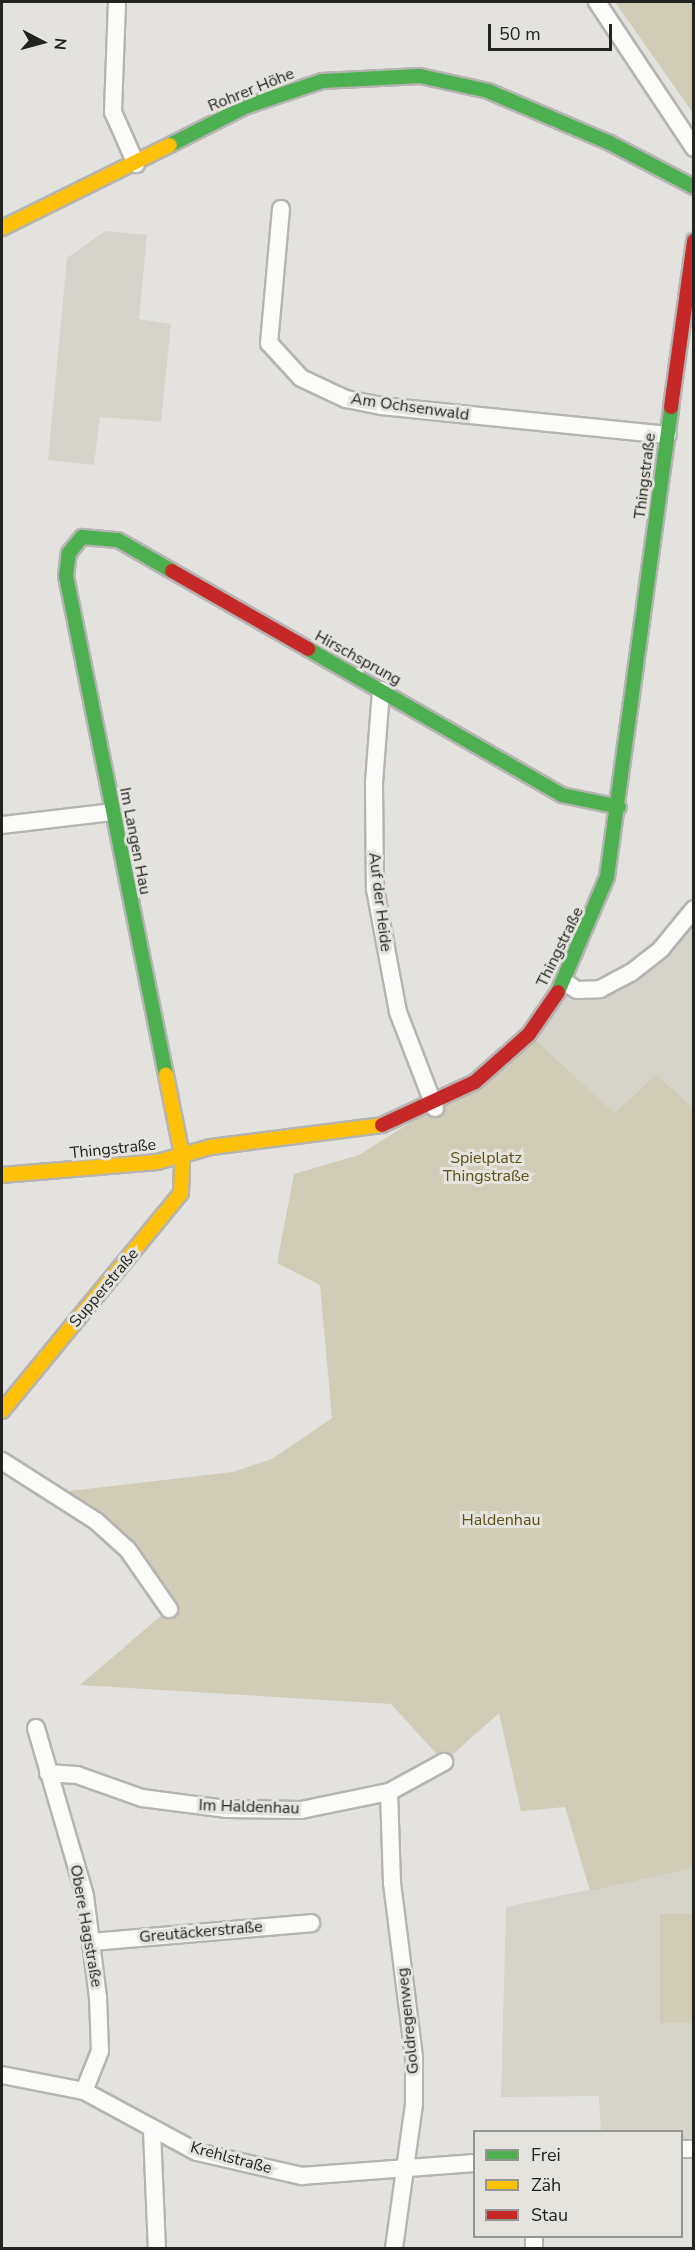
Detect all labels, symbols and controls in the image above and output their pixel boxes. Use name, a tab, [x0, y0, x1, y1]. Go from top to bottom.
north arrow	[12, 12, 72, 72]
scale bar	[491, 12, 616, 50]
text: 50 m	[499, 22, 541, 46]
text: N	[48, 37, 71, 51]
street label: Rohrer Höhe	[205, 64, 297, 116]
street label: Am Ochsenwald	[350, 389, 470, 425]
street label: Thingstraße	[630, 432, 660, 520]
street label: Hirschsprung	[311, 626, 405, 690]
street label: Im Langen Hau	[115, 786, 155, 896]
street label: Auf der Heide	[364, 851, 396, 953]
street label: Thingstraße	[532, 904, 588, 990]
street label: Thingstraße	[69, 1135, 157, 1163]
park label: Spielplatz Thingstraße	[443, 1148, 529, 1186]
street label: Supperstraße	[65, 1245, 143, 1331]
park label: Haldenhau	[462, 1510, 540, 1530]
street label: Im Haldenhau	[198, 1796, 300, 1818]
street label: Obere Hagstraße	[66, 1863, 106, 1989]
street label: Greutäckerstraße	[138, 1917, 264, 1947]
street label: Goldregenweg	[393, 1967, 423, 2075]
legend	[473, 2130, 683, 2238]
street label: Krehlstraße	[188, 2138, 274, 2178]
text: Frei	[531, 2143, 561, 2167]
text: Zäh	[531, 2173, 561, 2197]
text: Stau	[531, 2203, 568, 2227]

